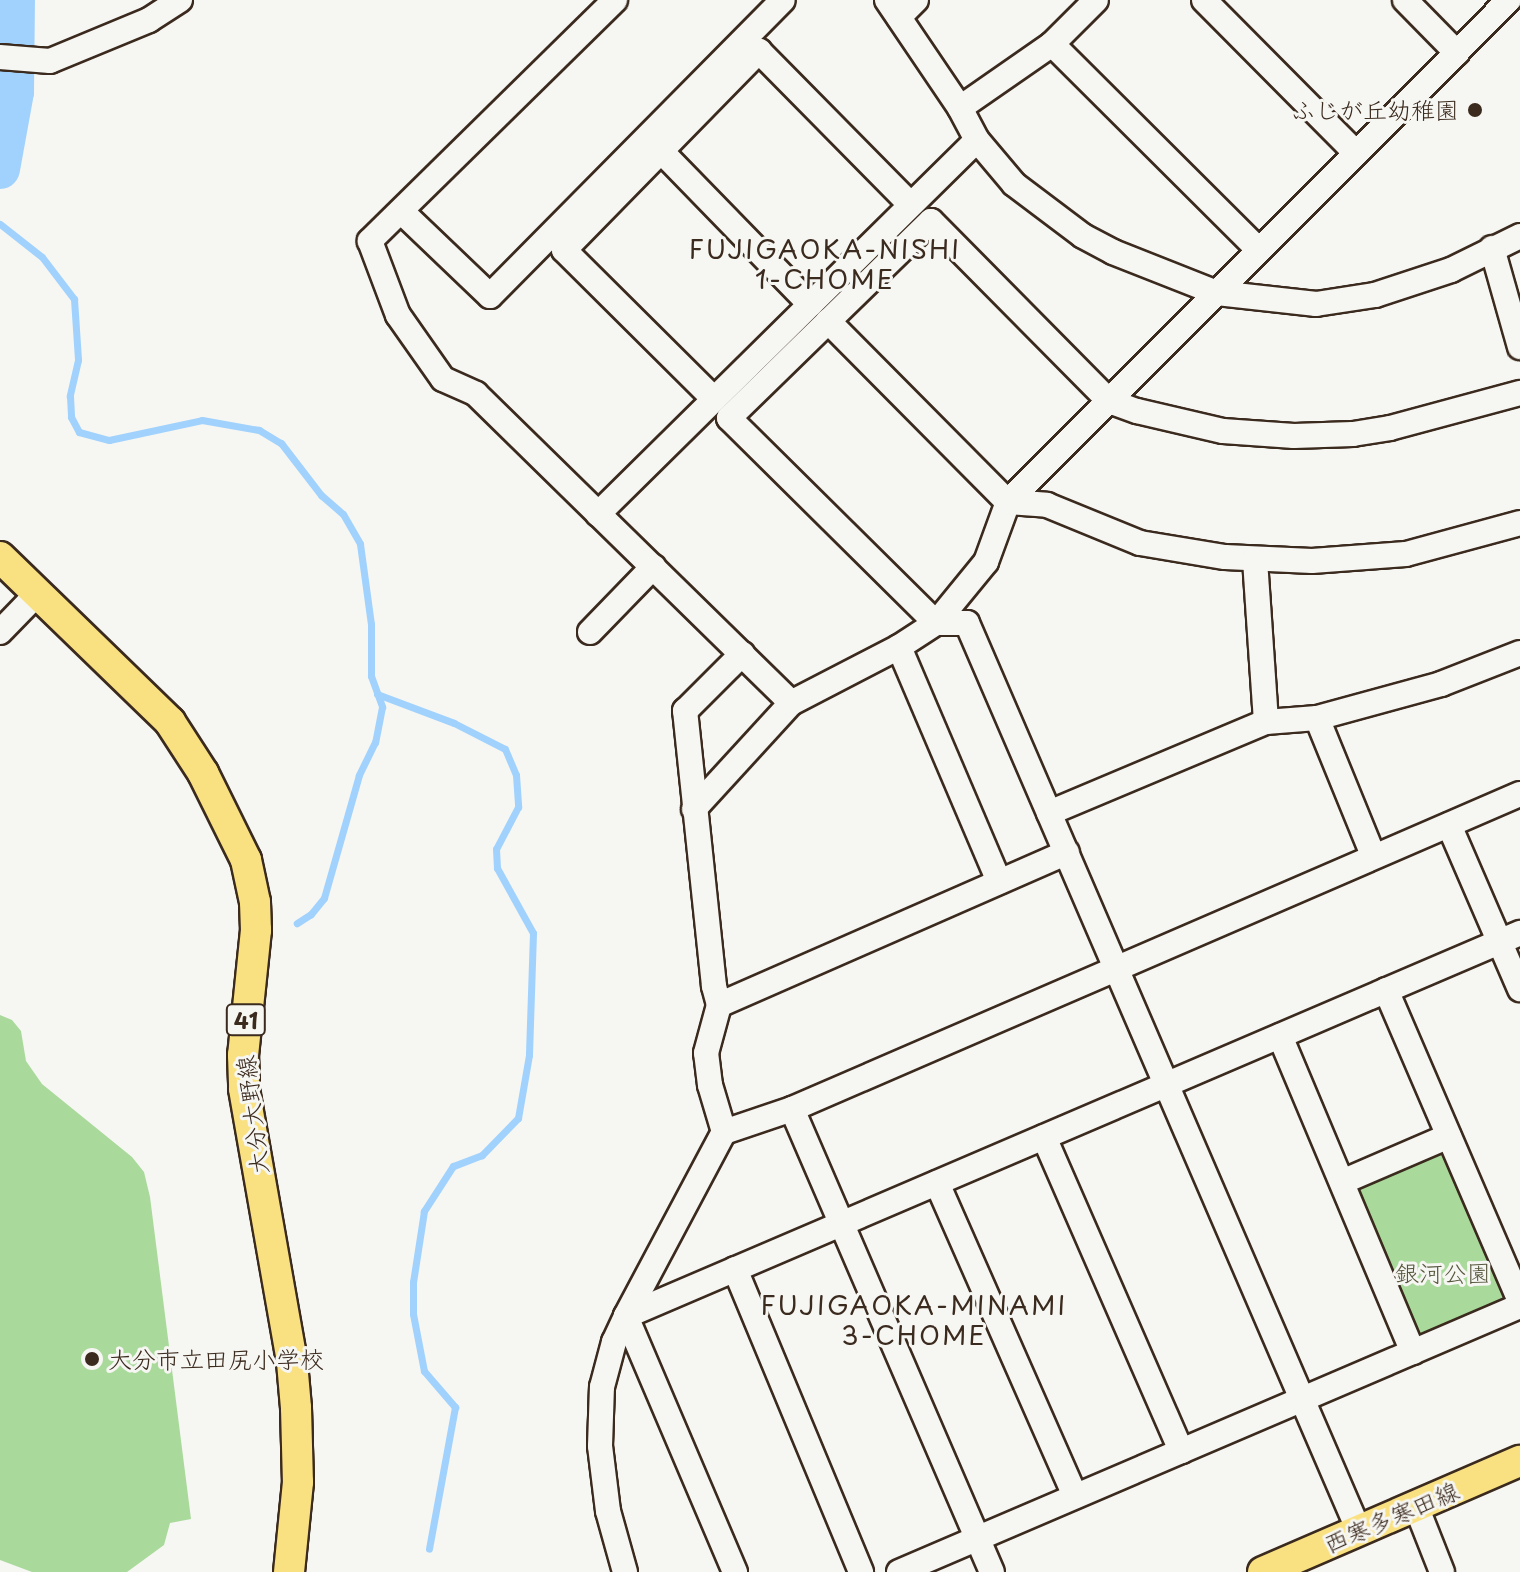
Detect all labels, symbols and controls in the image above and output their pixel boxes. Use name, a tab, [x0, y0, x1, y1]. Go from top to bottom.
place label: ふじが丘幼稚園	[1291, 96, 1459, 124]
marker: ふじが丘幼稚園	[1466, 101, 1484, 119]
district label: FUJIGAOKA-NISHI 1-CHOME	[690, 233, 960, 294]
road number: 41	[224, 1002, 268, 1038]
street label: 大分大野線	[230, 1054, 274, 1176]
park label: 銀河公園	[1395, 1259, 1491, 1287]
district label: FUJIGAOKA-MINAMI 3-CHOME	[761, 1289, 1067, 1350]
place label: 大分市立田尻小学校	[108, 1345, 324, 1373]
marker: 大分市立田尻小学校	[83, 1350, 101, 1368]
street label: 西寒多寒田線	[1319, 1476, 1463, 1558]

